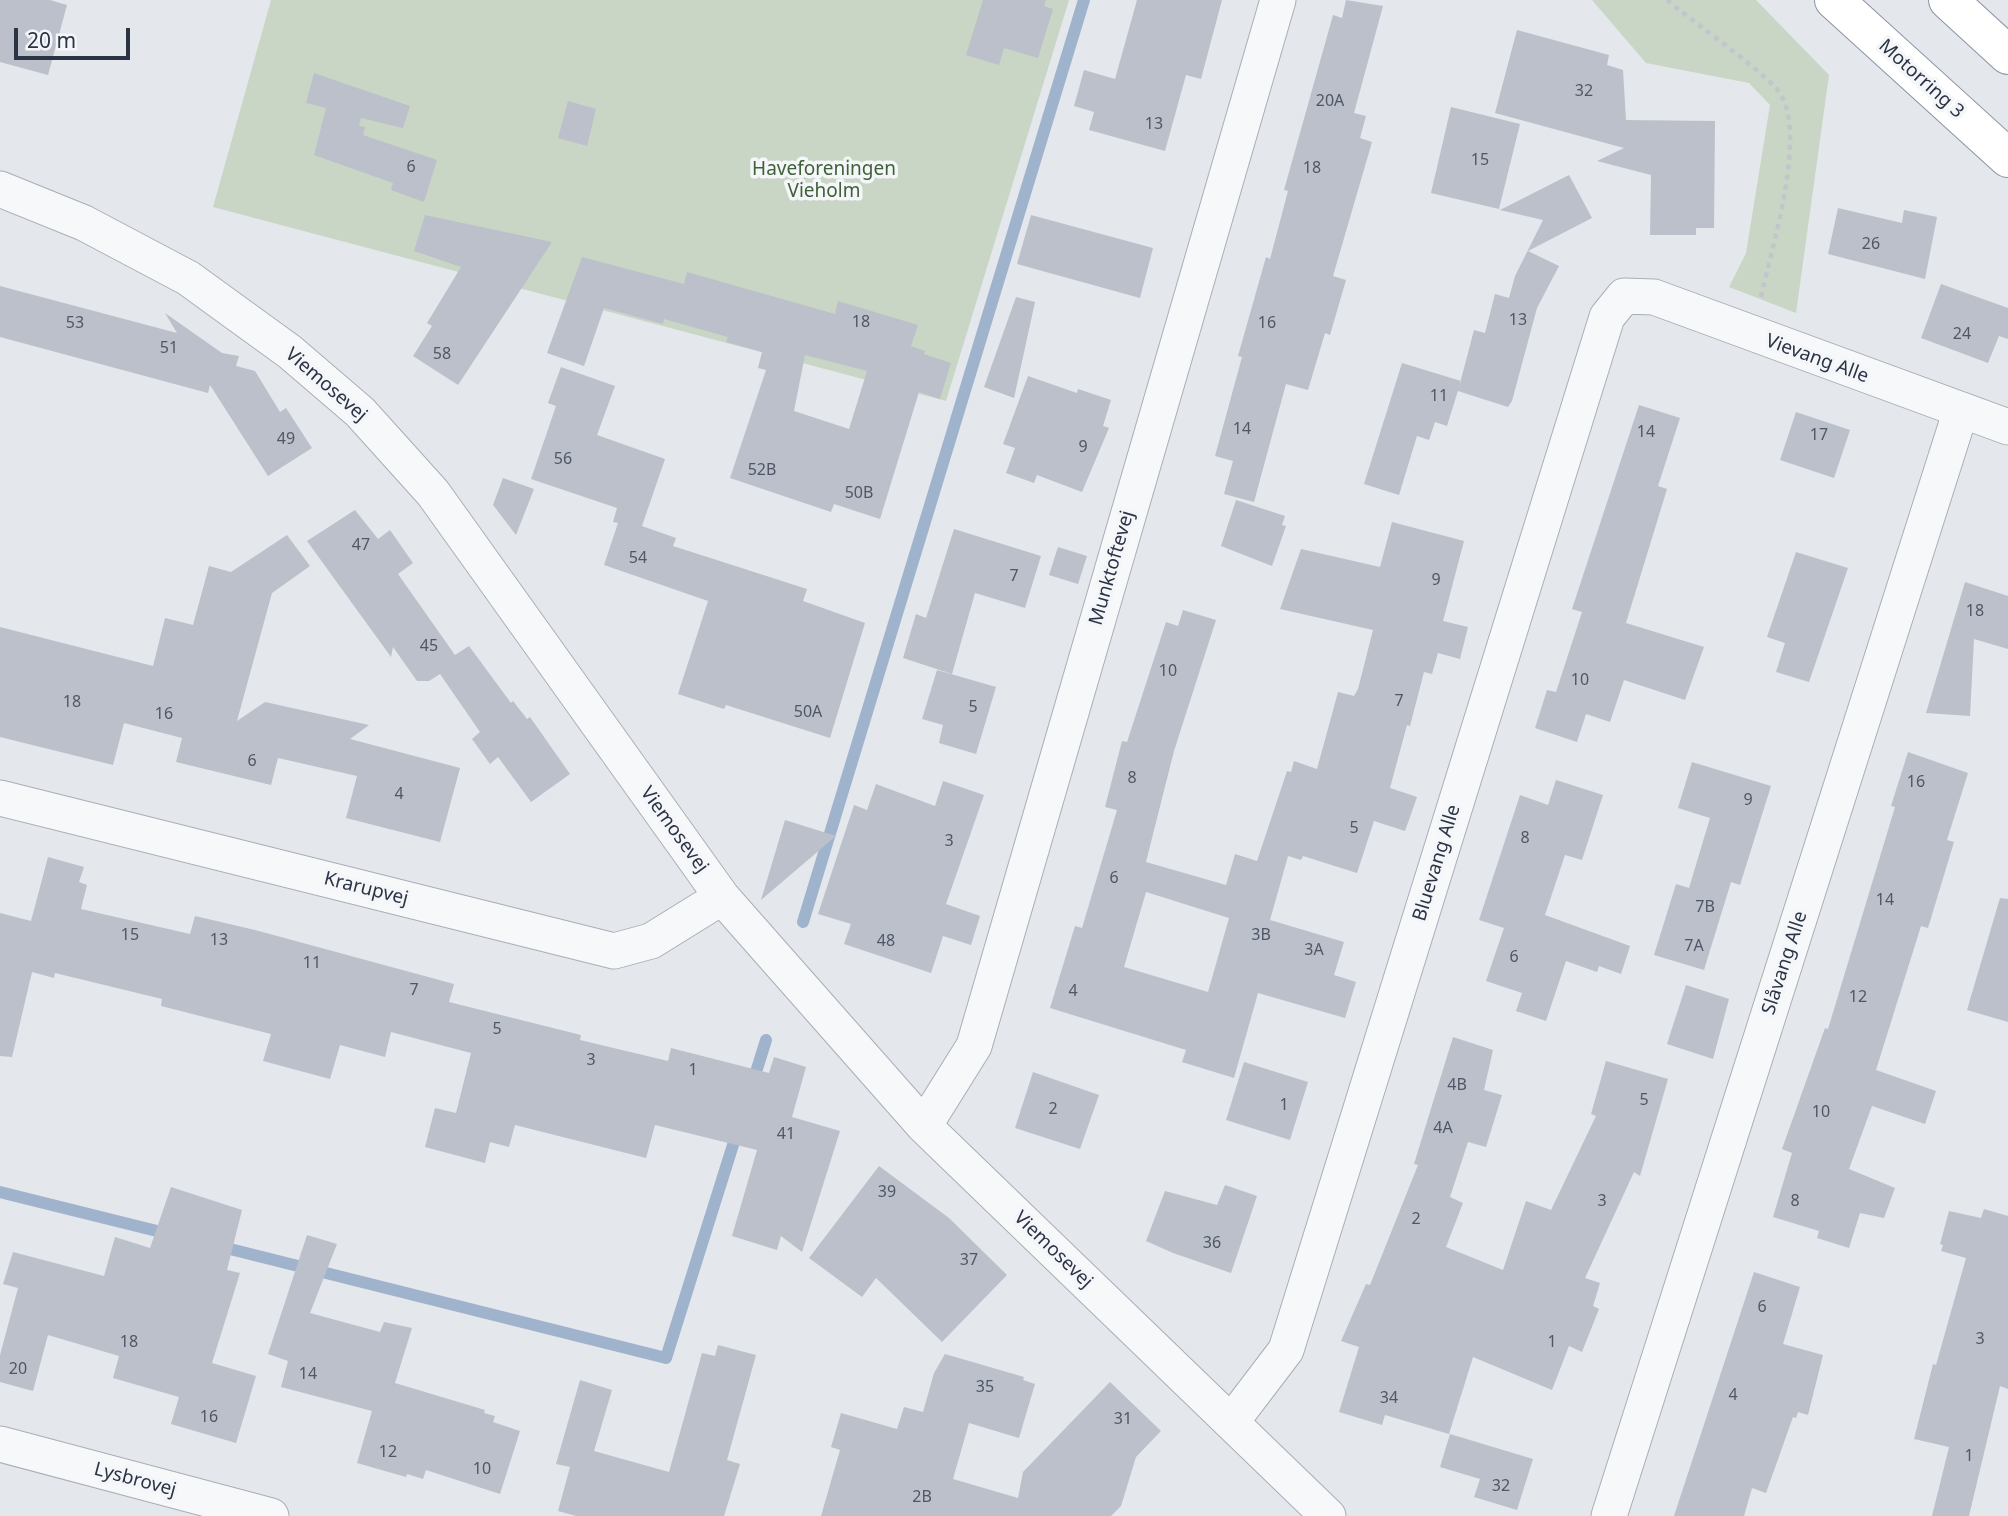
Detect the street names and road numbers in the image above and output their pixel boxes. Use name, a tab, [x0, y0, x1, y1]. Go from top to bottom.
street label: Motorring 3	[1874, 35, 1968, 123]
street label: Vievang Alle	[1762, 330, 1872, 388]
street label: Viemosevej	[280, 343, 372, 427]
street label: Munktoftevej	[1085, 508, 1139, 628]
street label: Viemosevej	[635, 782, 713, 878]
street label: Bluevang Alle	[1408, 802, 1466, 924]
street label: Krarupvej	[321, 868, 411, 910]
street label: Slåvang Alle	[1758, 908, 1812, 1018]
street label: Viemosevej	[1009, 1207, 1097, 1293]
street label: Lysbrovej	[91, 1458, 179, 1502]

